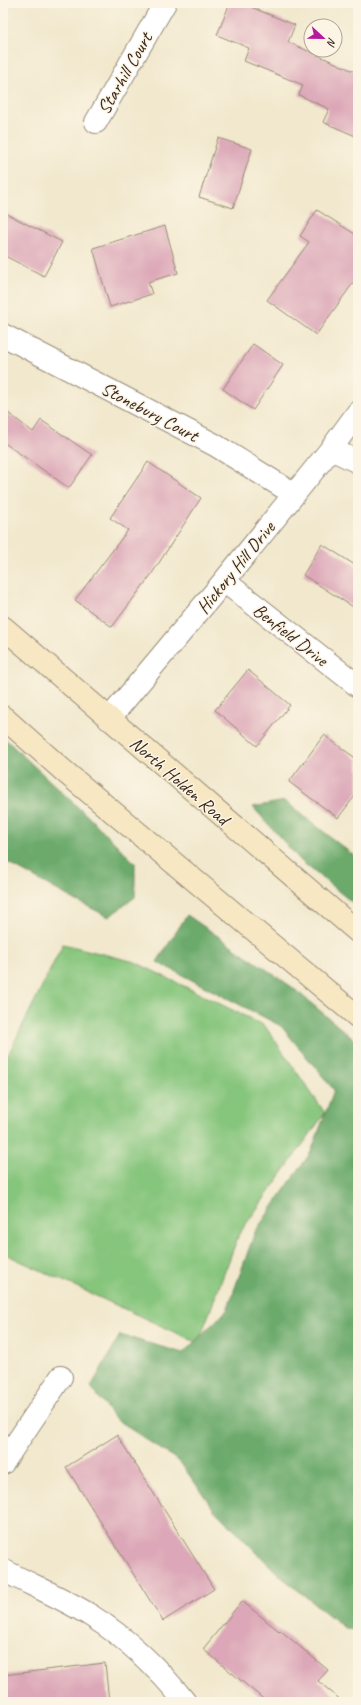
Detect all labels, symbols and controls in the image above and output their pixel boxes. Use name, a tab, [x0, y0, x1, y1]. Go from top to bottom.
north arrow	[303, 18, 343, 58]
street label: Starhill Court	[92, 27, 159, 119]
text: N	[324, 36, 340, 50]
street label: Stonebury Court	[97, 376, 204, 448]
street label: Hickory Hill Drive	[191, 515, 281, 619]
street label: Benfield Drive	[248, 598, 334, 673]
street label: North Holden Road	[125, 731, 237, 833]

